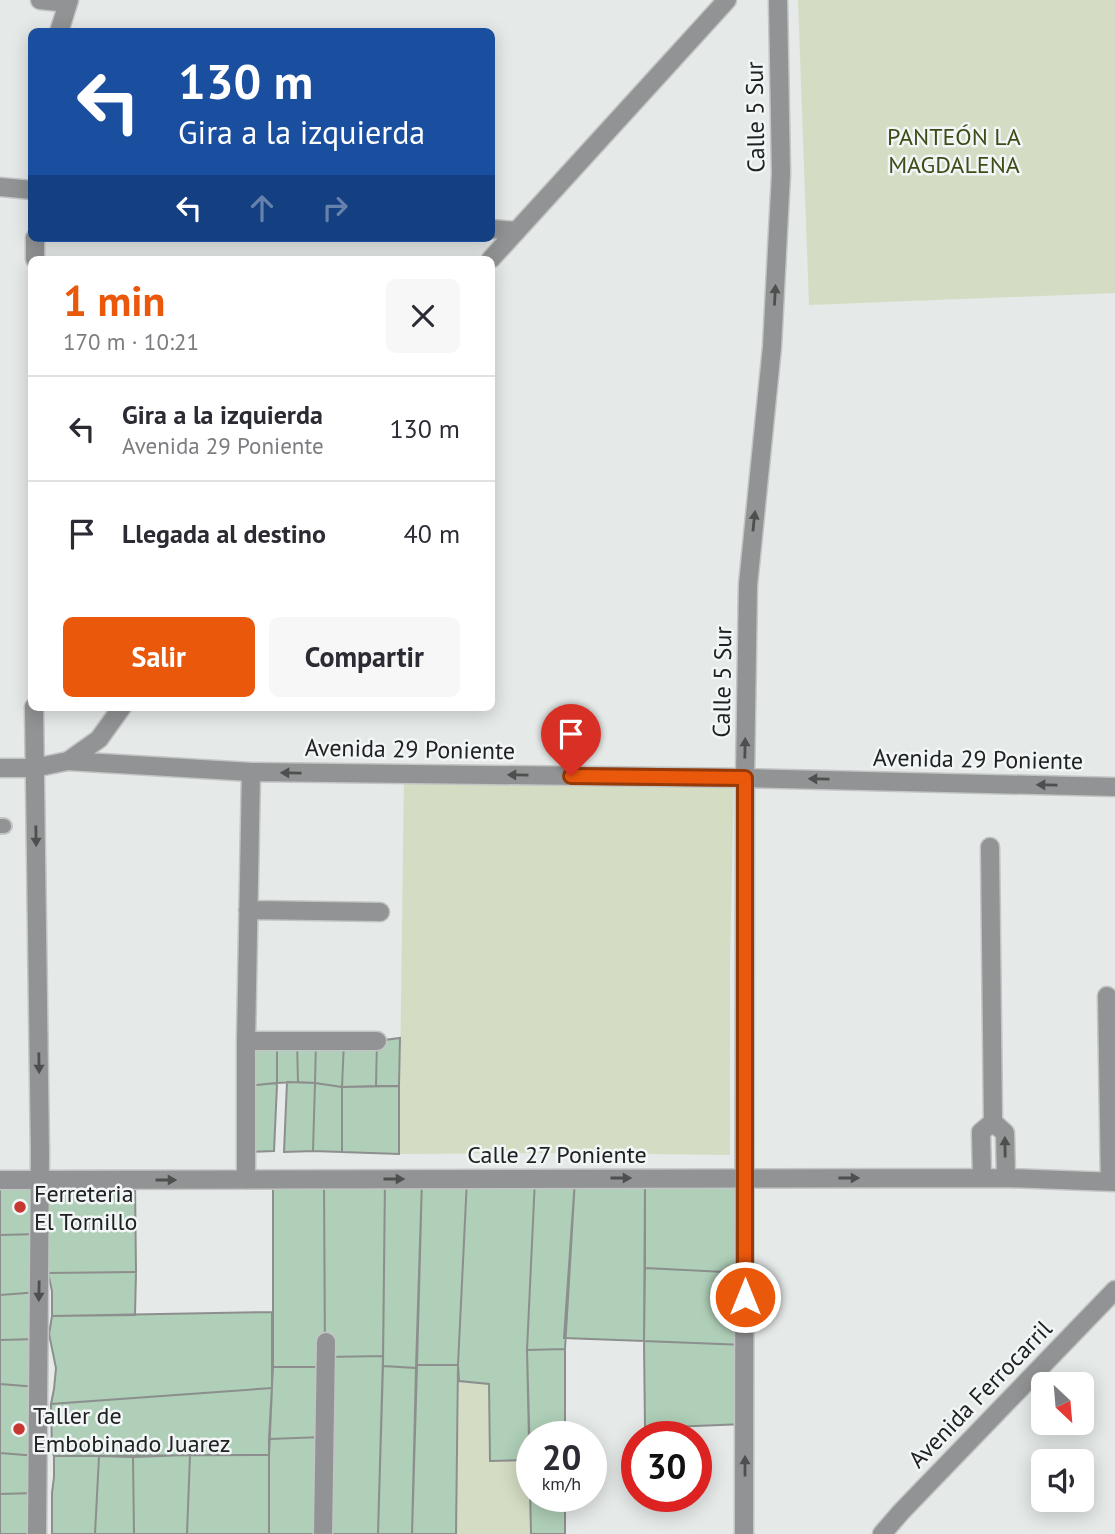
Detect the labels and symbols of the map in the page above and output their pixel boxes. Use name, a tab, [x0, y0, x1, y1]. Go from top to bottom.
street label: Calle 5 Sur	[739, 61, 771, 173]
park label: PANTEÓN LA MAGDALENA	[887, 121, 1021, 180]
one-way arrow	[769, 283, 780, 305]
one-way arrow	[749, 510, 760, 532]
street label: Calle 5 Sur	[706, 626, 738, 738]
pin	[541, 704, 601, 776]
street label: Avenida 29 Poniente	[305, 732, 515, 766]
one-way arrow	[739, 737, 751, 759]
street label: Avenida 29 Poniente	[873, 742, 1083, 776]
one-way arrow	[280, 767, 302, 778]
one-way arrow	[507, 769, 529, 781]
one-way arrow	[808, 774, 830, 785]
one-way arrow	[1036, 779, 1058, 791]
one-way arrow	[30, 825, 42, 847]
one-way arrow	[33, 1053, 45, 1075]
one-way arrow	[999, 1136, 1011, 1158]
street label: Calle 27 Poniente	[467, 1139, 647, 1170]
one-way arrow	[838, 1172, 860, 1184]
one-way arrow	[383, 1173, 405, 1185]
one-way arrow	[610, 1173, 632, 1184]
one-way arrow	[155, 1174, 177, 1186]
place label: Ferreteria El Tornillo	[34, 1178, 137, 1237]
marker: Ferreteria El Tornillo	[12, 1199, 28, 1215]
position arrow	[708, 1260, 782, 1334]
one-way arrow	[33, 1280, 44, 1302]
street label: Avenida Ferrocarril	[902, 1314, 1058, 1474]
north arrow	[1031, 1372, 1094, 1435]
place label: Taller de Embobinado Juarez	[33, 1400, 230, 1459]
marker: Taller de Embobinado Juarez	[11, 1421, 27, 1437]
speed limit sign: 30	[621, 1421, 712, 1512]
one-way arrow	[739, 1455, 750, 1477]

